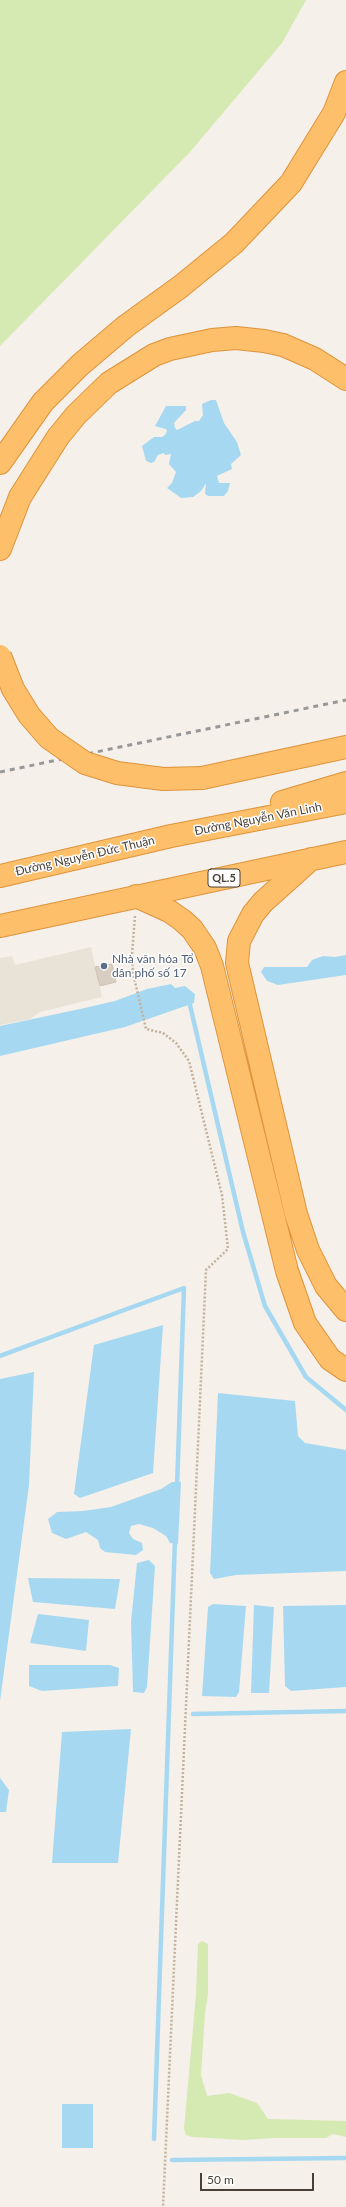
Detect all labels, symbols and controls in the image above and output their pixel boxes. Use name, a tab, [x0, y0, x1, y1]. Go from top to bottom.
street label: Đường Nguyễn Văn Linh	[193, 800, 323, 838]
street label: Đường Nguyễn Đức Thuận	[14, 833, 156, 879]
road number: QL.5	[208, 869, 240, 887]
place label: Nhà văn hóa Tổ dân phố số 17	[112, 952, 194, 980]
marker: Nhà văn hóa Tổ dân phố số 17	[99, 961, 109, 971]
scale bar	[202, 2165, 316, 2191]
text: 50 m	[207, 2172, 234, 2187]

